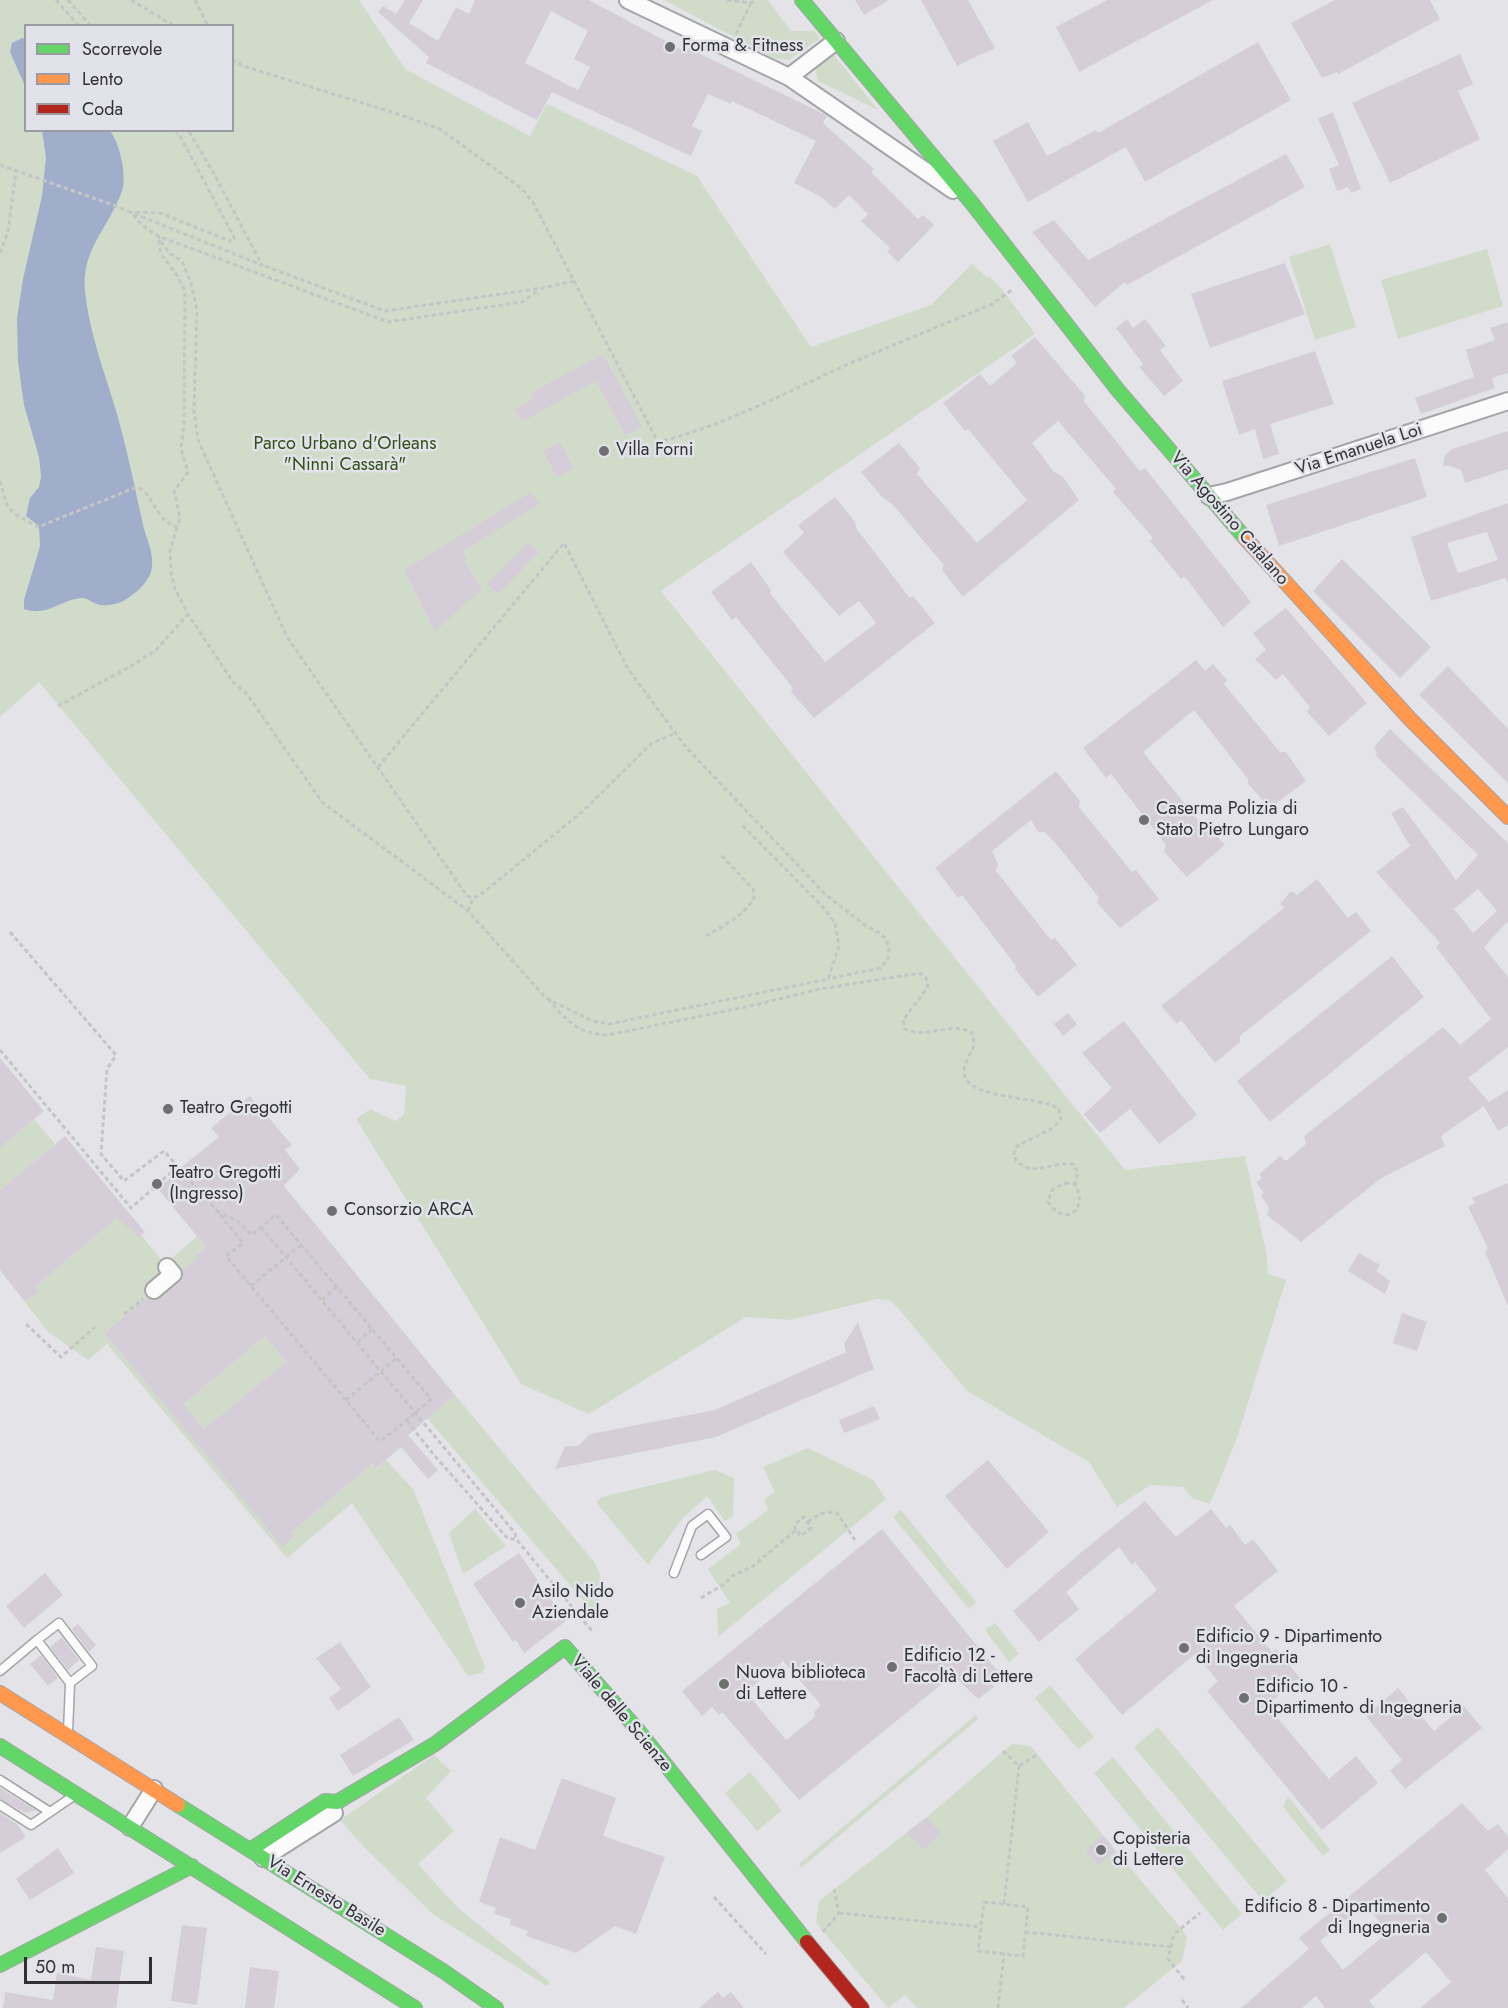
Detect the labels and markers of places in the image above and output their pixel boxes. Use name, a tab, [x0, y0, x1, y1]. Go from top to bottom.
place label: Forma & Fitness	[682, 36, 803, 58]
marker: Forma & Fitness	[663, 40, 677, 54]
place label: Villa Forni	[616, 440, 693, 462]
marker: Villa Forni	[597, 444, 611, 458]
place label: Caserma Polizia di Stato Pietro Lungaro	[1156, 799, 1309, 842]
marker: Caserma Polizia di Stato Pietro Lungaro	[1137, 813, 1151, 827]
place label: Teatro Gregotti	[180, 1098, 292, 1120]
marker: Teatro Gregotti	[161, 1102, 175, 1116]
place label: Teatro Gregotti (Ingresso)	[169, 1163, 281, 1206]
marker: Teatro Gregotti (Ingresso)	[150, 1177, 164, 1191]
place label: Consorzio ARCA	[344, 1200, 473, 1222]
marker: Consorzio ARCA	[325, 1204, 339, 1218]
place label: Asilo Nido Aziendale	[532, 1582, 614, 1624]
marker: Asilo Nido Aziendale	[513, 1596, 527, 1610]
place label: Edificio 9 - Dipartimento di Ingegneria	[1196, 1627, 1382, 1670]
marker: Edificio 9 - Dipartimento di Ingegneria	[1177, 1641, 1191, 1655]
place label: Edificio 12 - Facoltà di Lettere	[904, 1646, 1033, 1688]
marker: Edificio 12 - Facoltà di Lettere	[885, 1660, 899, 1674]
place label: Nuova biblioteca di Lettere	[736, 1663, 866, 1706]
marker: Nuova biblioteca di Lettere	[717, 1677, 731, 1691]
place label: Edificio 10 - Dipartimento di Ingegneria	[1256, 1677, 1462, 1720]
marker: Edificio 10 - Dipartimento di Ingegneria	[1237, 1691, 1251, 1705]
place label: Copisteria di Lettere	[1113, 1829, 1190, 1872]
marker: Copisteria di Lettere	[1094, 1843, 1108, 1857]
place label: Edificio 8 - Dipartimento di Ingegneria	[1244, 1897, 1430, 1940]
marker: Edificio 8 - Dipartimento di Ingegneria	[1435, 1911, 1449, 1925]

